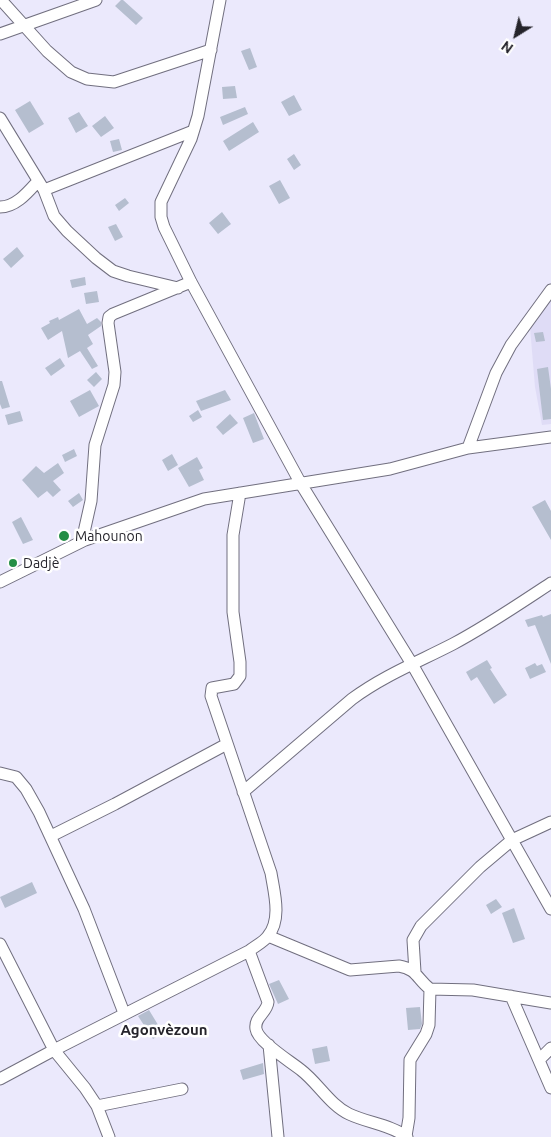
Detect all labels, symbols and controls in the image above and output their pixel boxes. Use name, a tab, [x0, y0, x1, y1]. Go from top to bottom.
north arrow	[491, 10, 541, 60]
text: N	[498, 38, 516, 57]
place label: Mahounon	[75, 528, 143, 544]
marker: Mahounon	[57, 529, 71, 543]
place label: Dadjè	[23, 555, 59, 571]
marker: Dadjè	[7, 557, 19, 569]
district label: Agonvèzoun	[120, 1021, 208, 1039]

